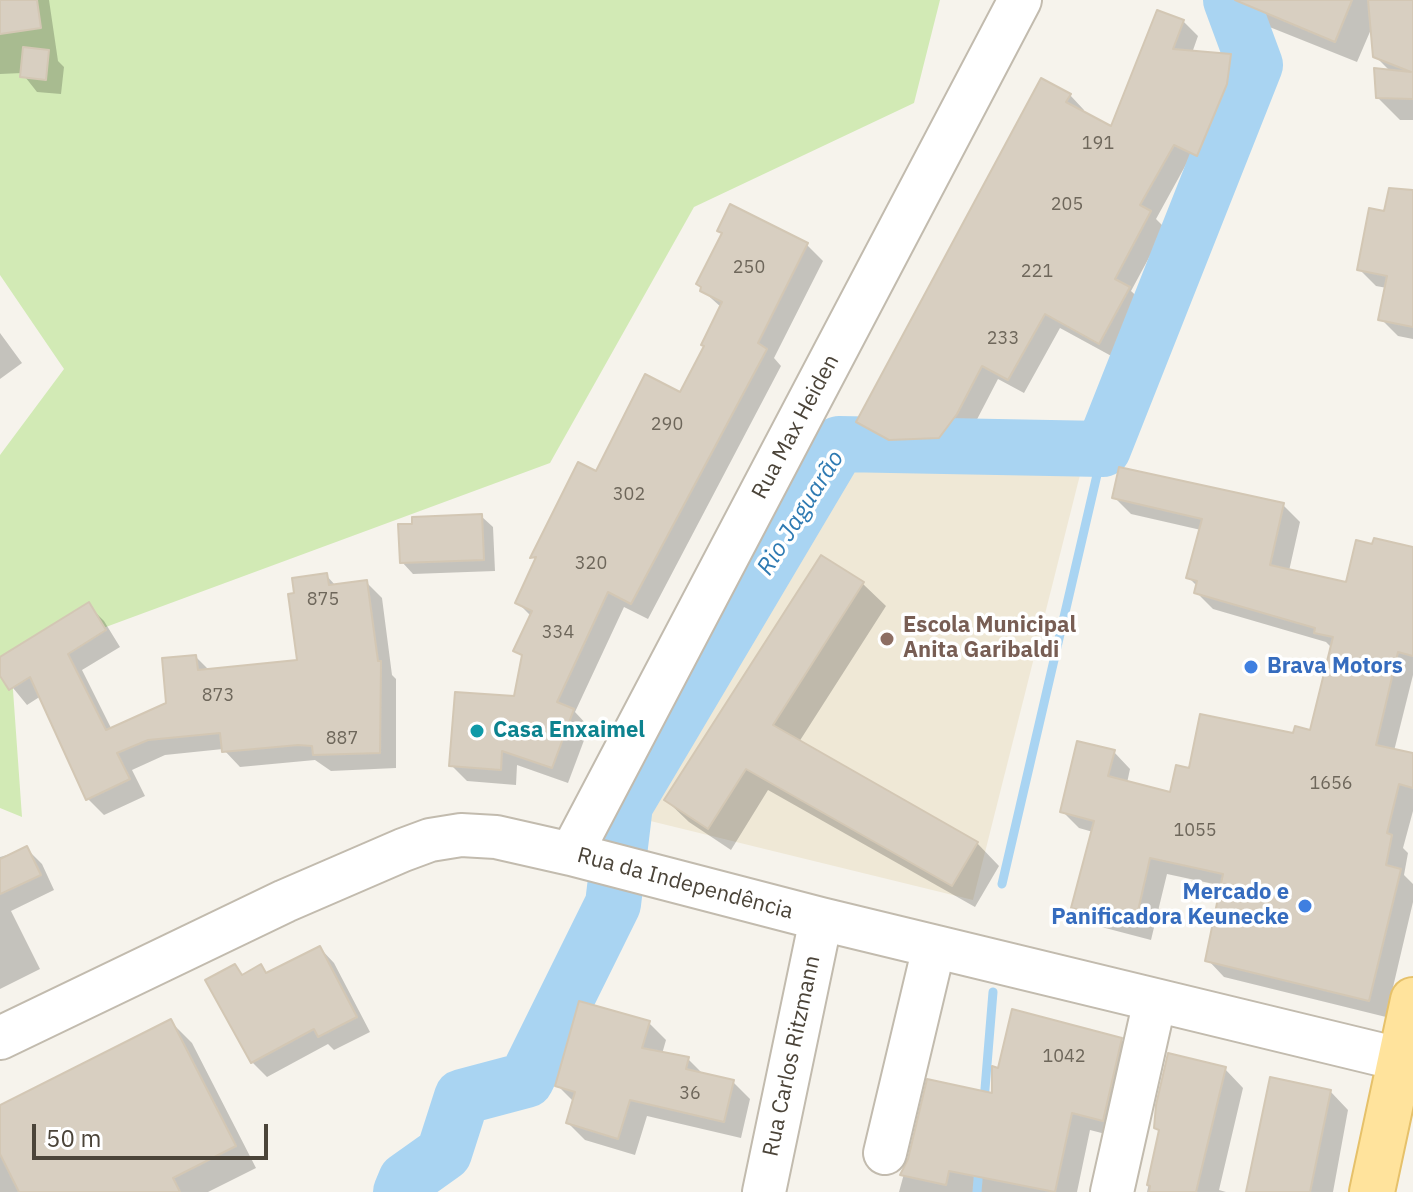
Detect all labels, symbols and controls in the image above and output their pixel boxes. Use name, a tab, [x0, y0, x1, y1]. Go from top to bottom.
house number: 191	[1082, 133, 1114, 155]
house number: 205	[1051, 194, 1083, 216]
house number: 250	[733, 257, 765, 279]
house number: 221	[1021, 261, 1053, 283]
house number: 233	[987, 328, 1019, 350]
street label: Rua Max Heiden	[747, 350, 845, 504]
house number: 290	[651, 414, 683, 436]
water label: Rio Jaguarão	[751, 445, 851, 581]
house number: 302	[613, 484, 645, 506]
house number: 320	[575, 553, 607, 575]
house number: 875	[307, 589, 339, 611]
place label: Escola Municipal Anita Garibaldi	[903, 613, 1076, 664]
house number: 334	[542, 622, 574, 644]
marker: Escola Municipal Anita Garibaldi	[878, 630, 896, 648]
place label: Brava Motors	[1267, 654, 1403, 680]
marker: Brava Motors	[1242, 658, 1260, 676]
house number: 873	[202, 685, 234, 707]
place label: Casa Enxaimel	[493, 718, 645, 744]
marker: Casa Enxaimel	[468, 722, 486, 740]
house number: 887	[326, 728, 358, 750]
house number: 1656	[1309, 773, 1353, 795]
house number: 1055	[1173, 820, 1217, 842]
street label: Rua da Independência	[574, 842, 796, 926]
place label: Mercado e Panificadora Keunecke	[1051, 880, 1289, 932]
marker: Mercado e Panificadora Keunecke	[1296, 897, 1314, 915]
street label: Rua Carlos Ritzmann	[758, 953, 826, 1159]
house number: 1042	[1042, 1046, 1086, 1068]
house number: 36	[679, 1083, 701, 1105]
scale bar	[36, 1108, 272, 1158]
text: 50 m	[46, 1122, 101, 1154]

